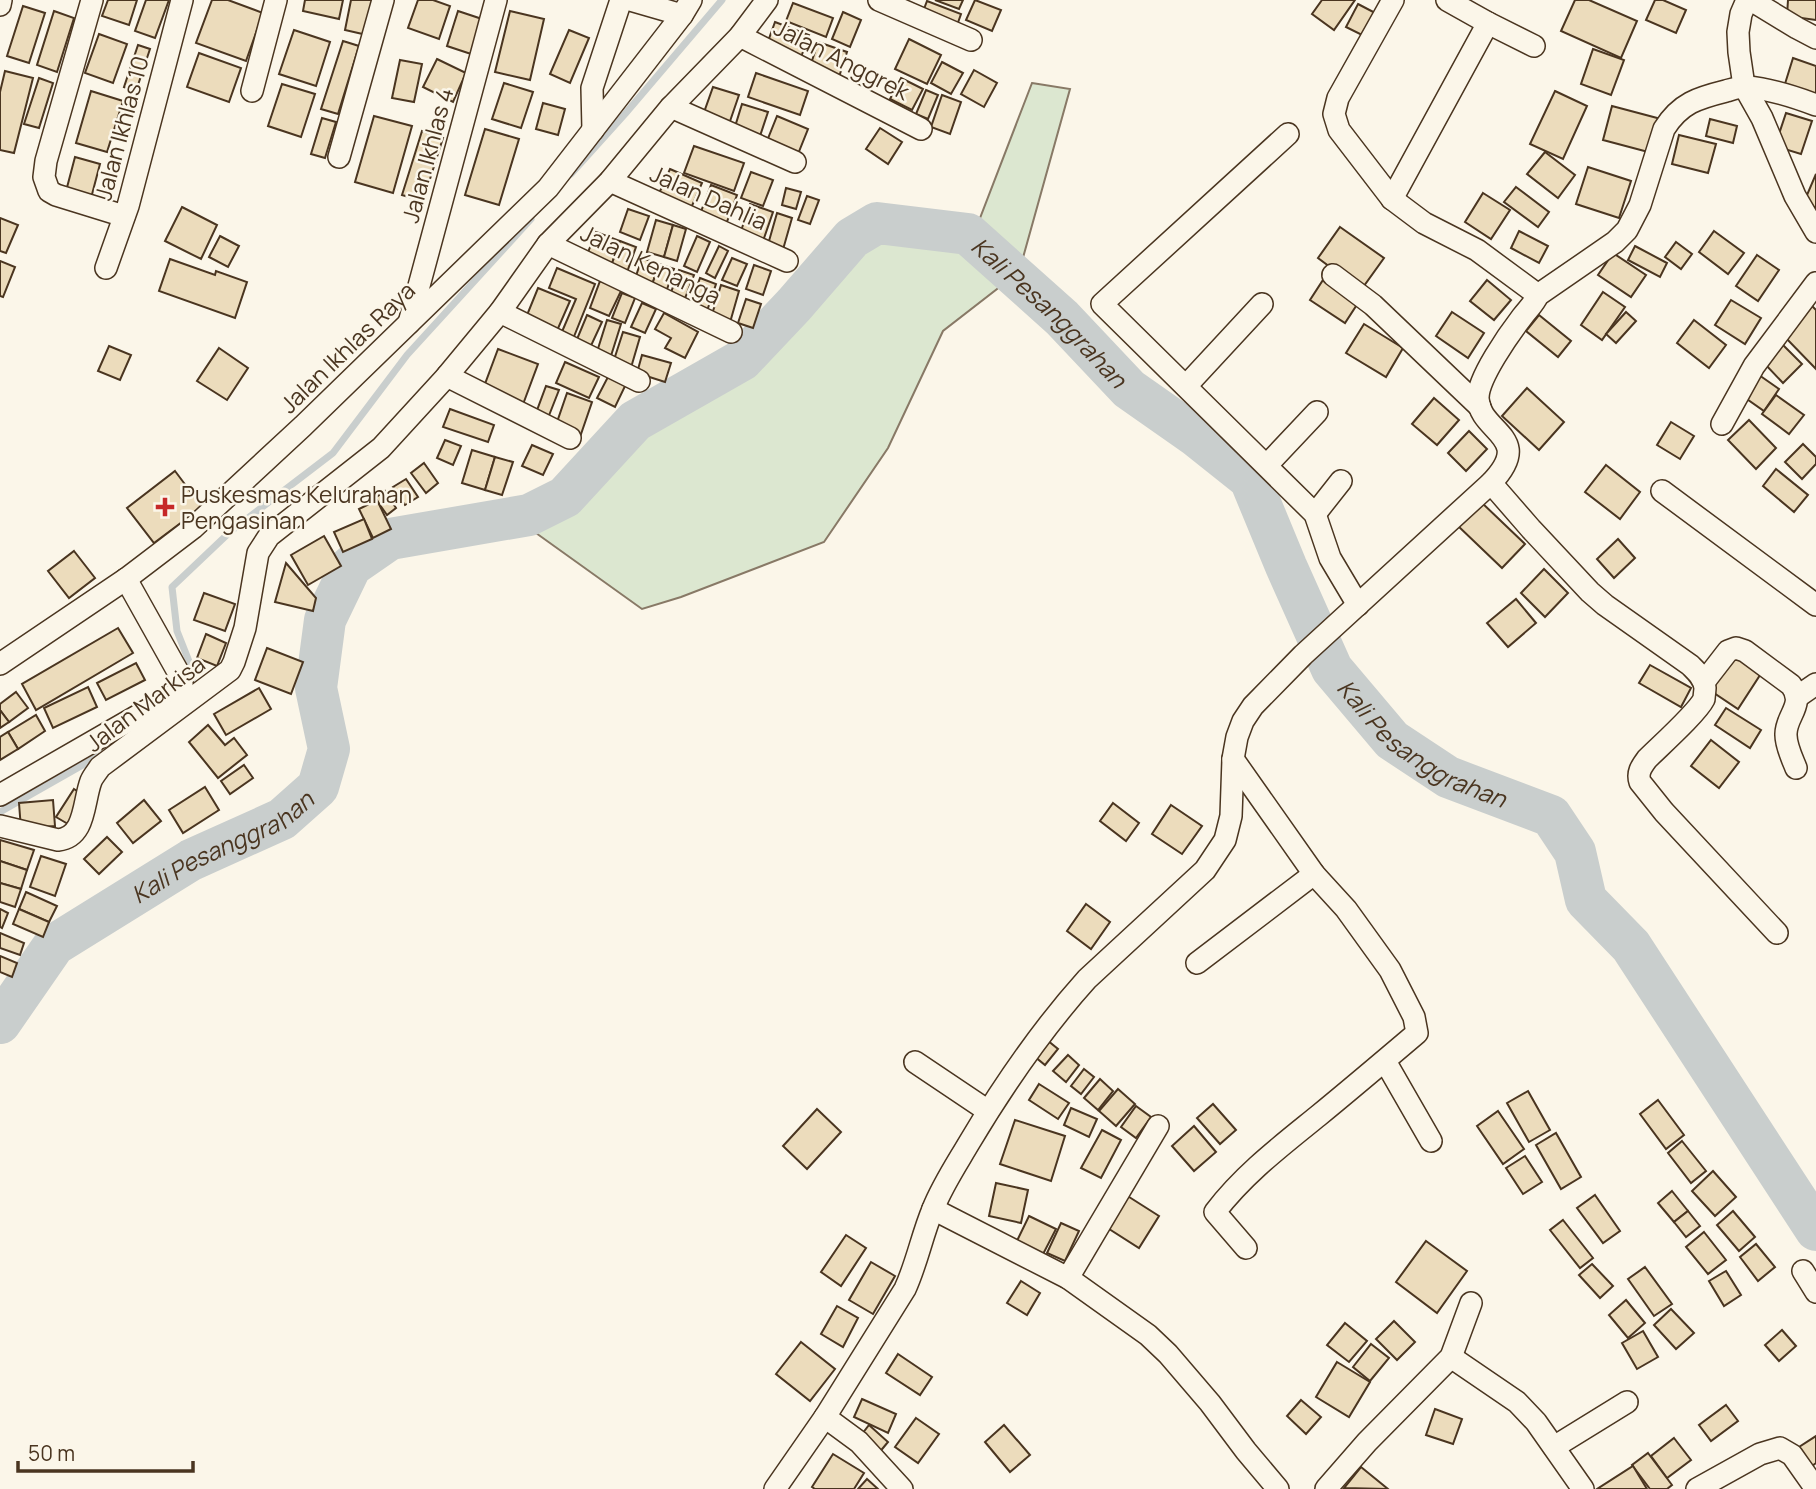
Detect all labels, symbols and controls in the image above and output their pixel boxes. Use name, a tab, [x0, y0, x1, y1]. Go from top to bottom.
street label: Jalan Anggrek	[769, 11, 916, 107]
street label: Jalan Ikhlas 10	[86, 52, 156, 204]
street label: Jalan Ikhlas 4	[394, 84, 460, 226]
street label: Jalan Dahlia	[645, 157, 773, 237]
street label: Jalan Kenanga	[576, 216, 726, 312]
water label: Kali Pesanggrahan	[965, 229, 1136, 395]
street label: Jalan Ikhlas Raya	[273, 274, 421, 420]
place label: Puskesmas Kelurahan Pengasinan	[181, 478, 412, 536]
marker: Puskesmas Kelurahan Pengasinan	[155, 497, 175, 517]
street label: Jalan Markisa	[79, 648, 211, 758]
water label: Kali Pesanggrahan	[1331, 672, 1512, 815]
water label: Kali Pesanggrahan	[124, 782, 321, 910]
scale bar	[18, 1430, 192, 1474]
text: 50 m	[28, 1439, 75, 1467]

